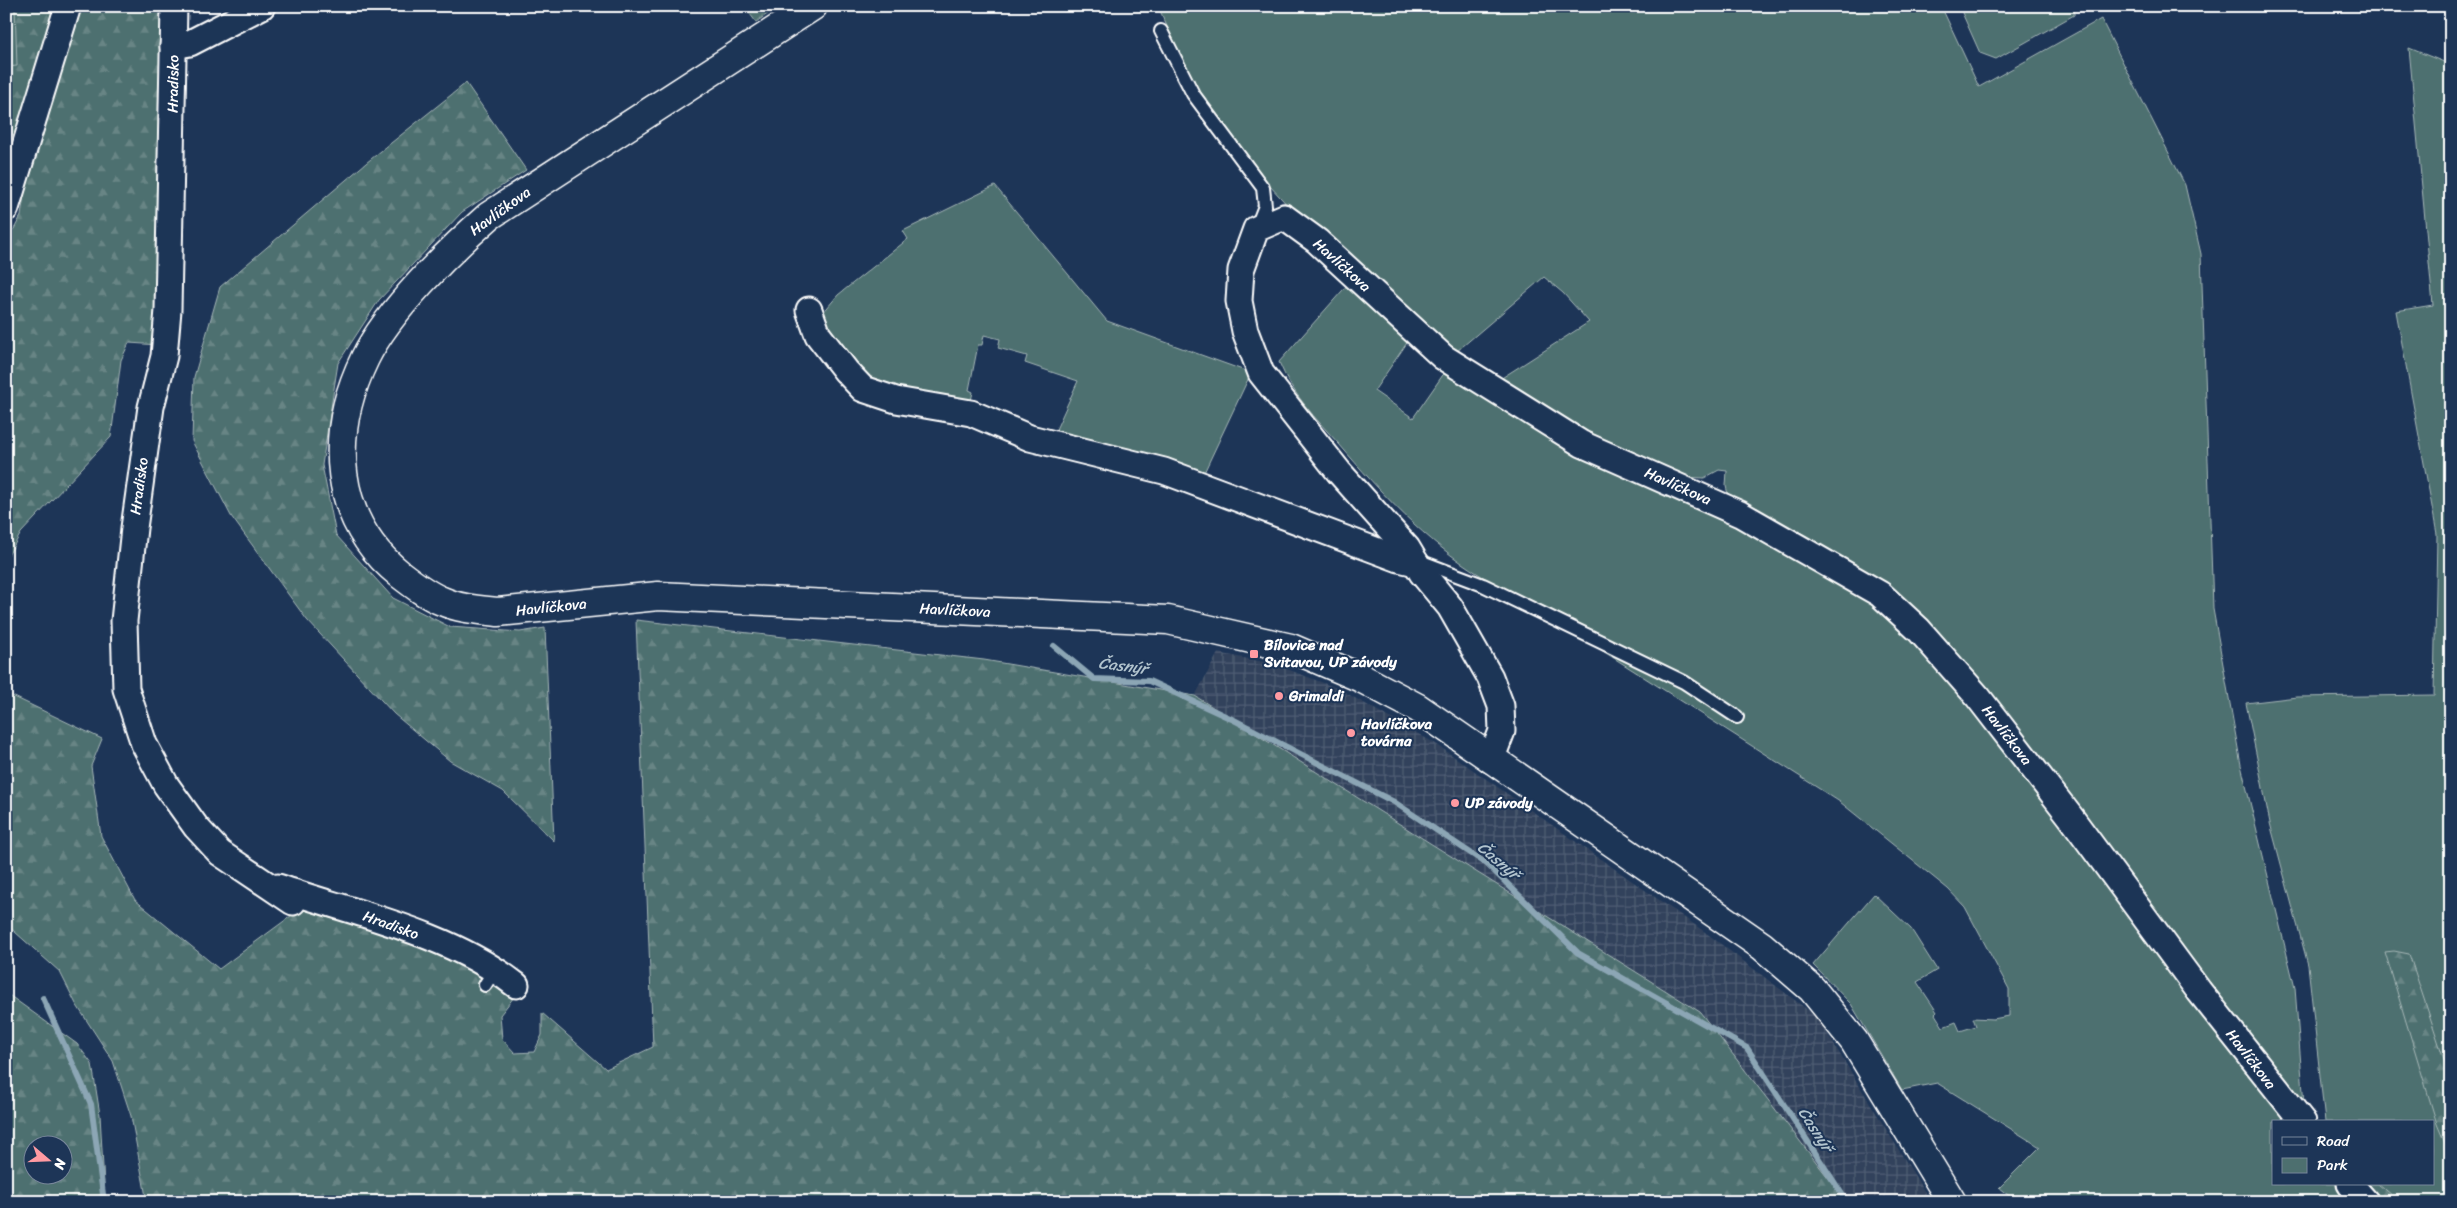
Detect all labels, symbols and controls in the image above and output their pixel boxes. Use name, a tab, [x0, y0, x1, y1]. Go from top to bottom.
street label: Hradisko	[159, 54, 187, 113]
street label: Havlíčkova	[464, 179, 537, 242]
street label: Havlíčkova	[1307, 232, 1377, 299]
street label: Hradisko	[122, 455, 156, 516]
street label: Havlíčkova	[1640, 460, 1716, 513]
street label: Havlíčkova	[514, 590, 588, 624]
street label: Havlíčkova	[919, 595, 992, 625]
place label: Bílovice nad Svitavou, UP závody	[1263, 632, 1398, 675]
water label: Časnýř	[1097, 648, 1153, 683]
marker: Bílovice nad Svitavou, UP závody	[1248, 648, 1260, 660]
place label: Grimaldi	[1288, 683, 1345, 709]
marker: Grimaldi	[1273, 690, 1285, 702]
street label: Havlíčkova	[1975, 699, 2039, 771]
place label: Havlíčkova továrna	[1360, 711, 1433, 754]
marker: Havlíčkova továrna	[1345, 727, 1357, 739]
place label: UP závody	[1465, 790, 1534, 816]
marker: UP závody	[1449, 797, 1461, 809]
water label: Časnýř	[1471, 834, 1530, 890]
street label: Hradisko	[359, 903, 423, 947]
street label: Havlíčkova	[2219, 1023, 2283, 1095]
water label: Časnýř	[1790, 1101, 1843, 1161]
legend	[2272, 1120, 2434, 1186]
text: Road	[2317, 1128, 2350, 1154]
north arrow	[22, 1136, 72, 1186]
text: Park	[2317, 1152, 2348, 1178]
text: N	[46, 1154, 74, 1173]

